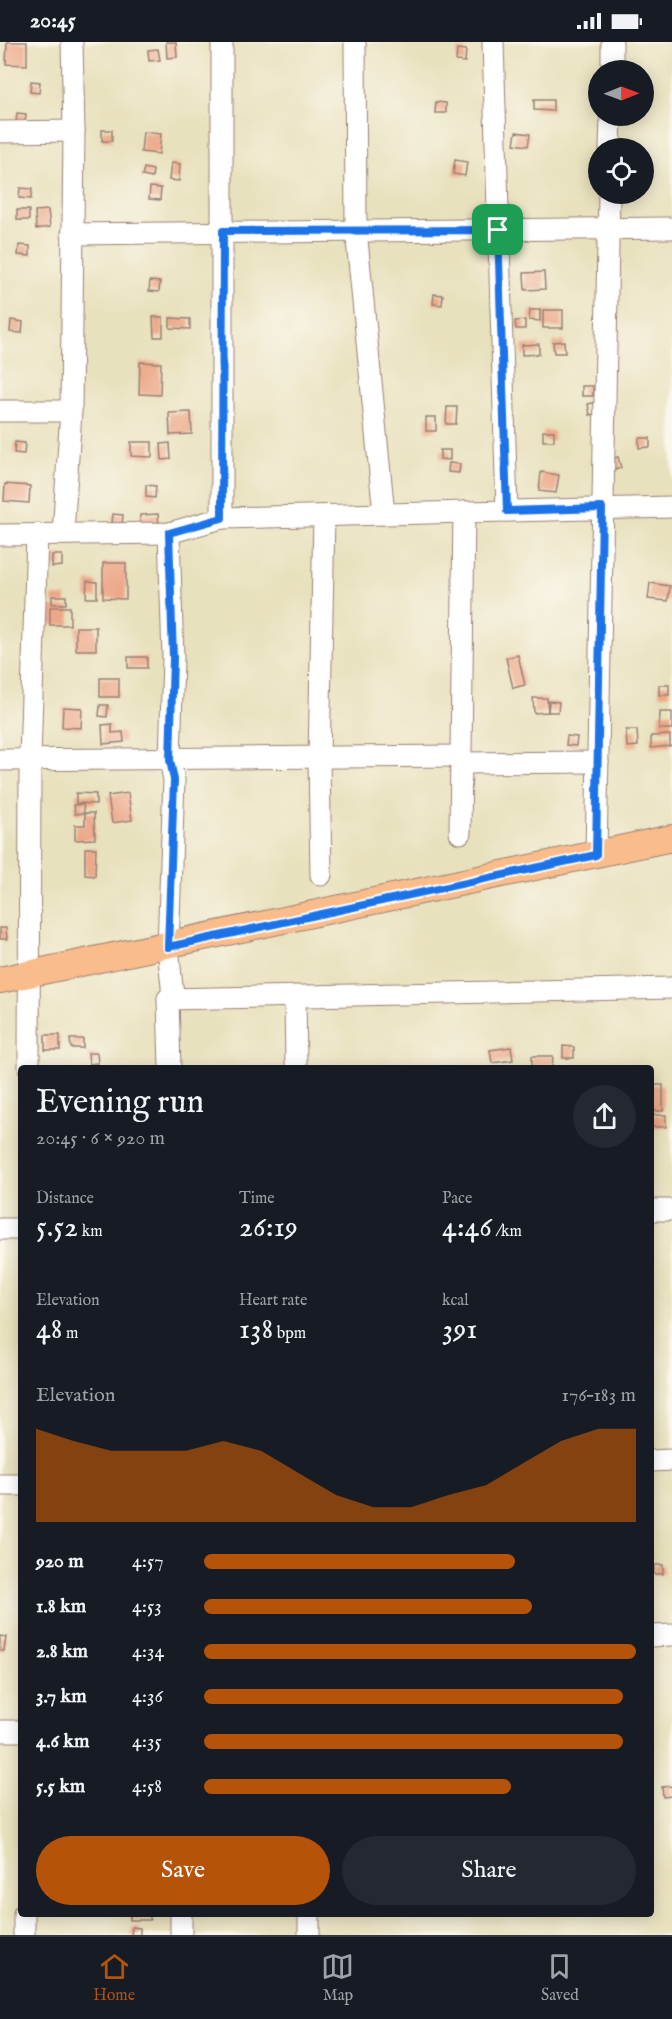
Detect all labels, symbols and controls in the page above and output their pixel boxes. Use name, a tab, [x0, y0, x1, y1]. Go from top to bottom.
text: 20:45	[30, 7, 76, 35]
north arrow	[588, 60, 654, 126]
map controls	[588, 60, 654, 204]
button: locate	[588, 138, 654, 204]
pin	[472, 204, 523, 255]
icon: arrive	[481, 213, 514, 246]
text: Evening run	[36, 1082, 204, 1124]
button: share	[573, 1085, 636, 1148]
text: 20:45 · 6 × 920 m	[36, 1126, 165, 1151]
text: Distance	[36, 1189, 94, 1209]
text: Time	[239, 1189, 275, 1209]
text: Pace	[442, 1189, 472, 1209]
text: 5.52	[36, 1209, 78, 1247]
text: 26:19	[239, 1209, 298, 1247]
text: 4:46	[442, 1209, 492, 1247]
text: km	[78, 1222, 103, 1242]
text: /km	[492, 1222, 522, 1242]
text: Elevation	[36, 1291, 99, 1311]
text: Heart rate	[239, 1291, 307, 1311]
text: kcal	[442, 1291, 469, 1311]
text: 48	[36, 1311, 62, 1349]
text: 138	[239, 1311, 273, 1349]
text: 391	[442, 1311, 477, 1349]
text: m	[62, 1324, 78, 1344]
text: bpm	[273, 1324, 306, 1344]
text: Elevation	[36, 1383, 115, 1408]
text: 176–183 m	[561, 1383, 636, 1408]
text: 920 m	[36, 1549, 84, 1574]
text: 4:57	[132, 1549, 164, 1574]
text: 1.8 km	[36, 1594, 86, 1619]
text: 4:53	[132, 1594, 162, 1619]
text: 2.8 km	[36, 1639, 88, 1664]
text: 4:34	[132, 1639, 164, 1664]
text: 3.7 km	[36, 1684, 87, 1709]
text: 4:36	[132, 1684, 163, 1709]
text: 4.6 km	[36, 1729, 90, 1754]
text: 4:35	[132, 1729, 162, 1754]
text: 5.5 km	[36, 1774, 85, 1799]
text: 4:58	[132, 1774, 162, 1799]
button: Save	[36, 1836, 330, 1905]
button: Share	[342, 1836, 636, 1905]
tab: Home	[93, 1950, 135, 2006]
tab: Map	[321, 1950, 354, 2006]
tab: Saved	[541, 1950, 579, 2006]

